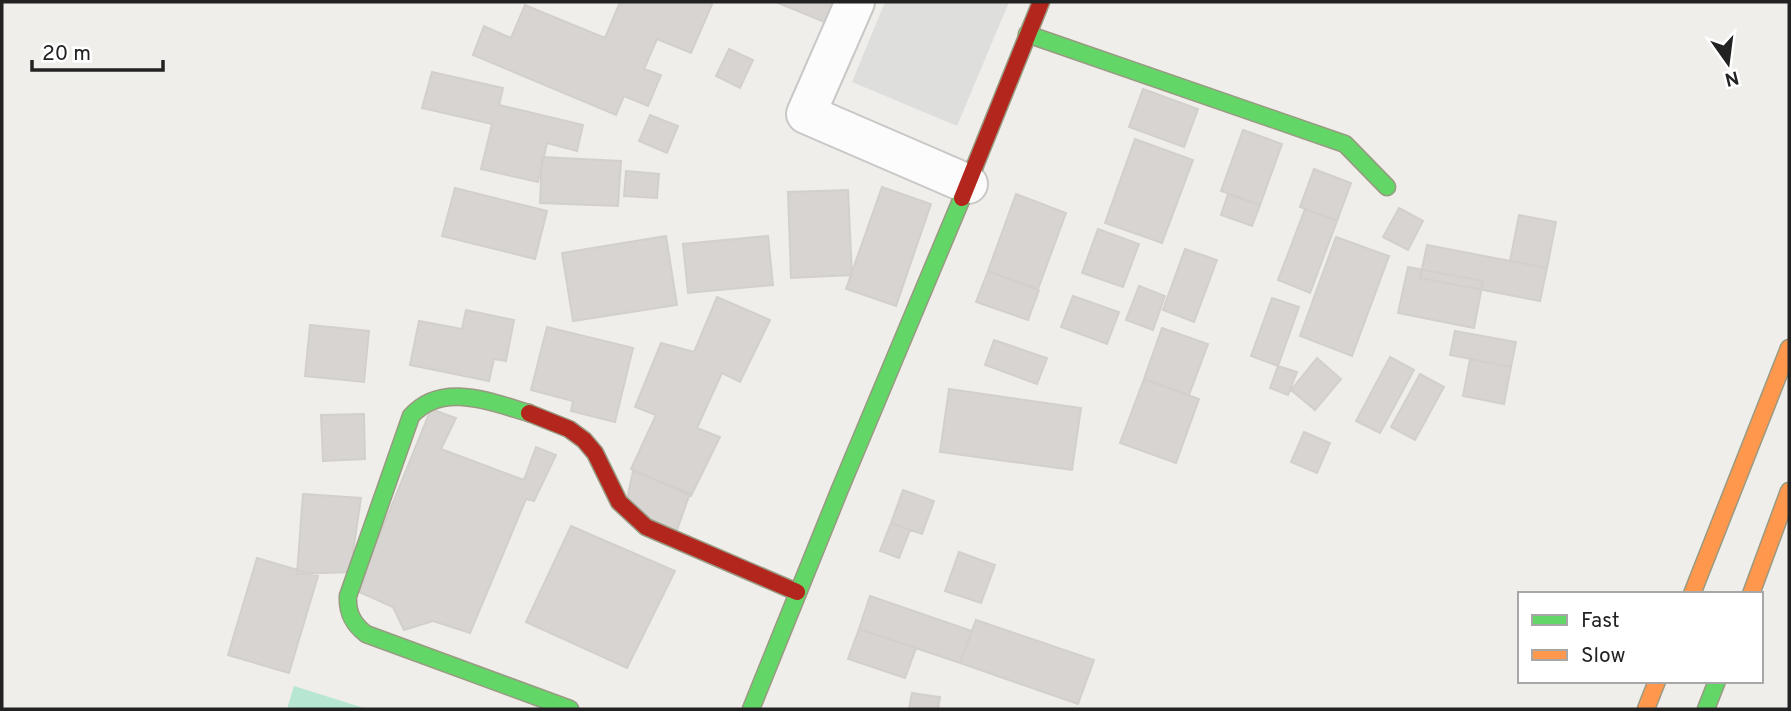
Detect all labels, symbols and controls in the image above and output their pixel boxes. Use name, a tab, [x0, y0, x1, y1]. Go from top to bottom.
scale bar	[32, 28, 163, 72]
north arrow	[1693, 28, 1763, 98]
text: 20 m	[42, 41, 91, 68]
text: N	[1722, 64, 1741, 91]
legend	[1518, 592, 1763, 683]
text: Fast	[1581, 608, 1620, 635]
text: Slow	[1581, 643, 1626, 670]

